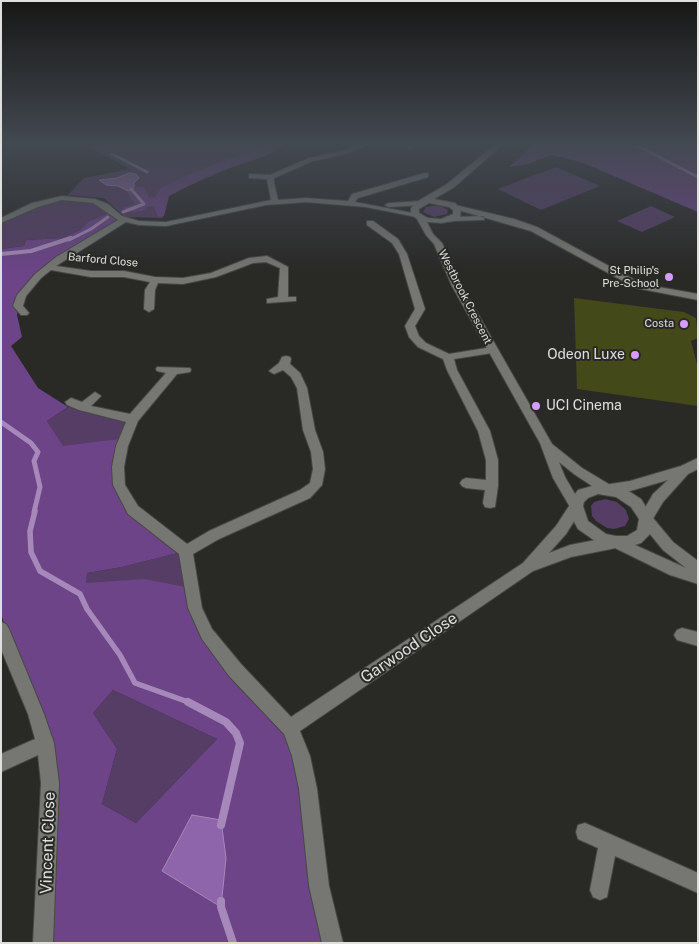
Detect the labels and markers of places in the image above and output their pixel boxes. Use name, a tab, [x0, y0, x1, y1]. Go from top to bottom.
place label: St Philip's Pre-School	[602, 264, 659, 290]
marker: St Philip's Pre-School	[663, 271, 675, 283]
place label: Costa	[644, 317, 674, 331]
marker: Costa	[678, 318, 690, 330]
place label: Odeon Luxe	[547, 347, 625, 363]
marker: Odeon Luxe	[629, 349, 641, 361]
place label: UCI Cinema	[546, 398, 622, 414]
marker: UCI Cinema	[530, 400, 542, 412]

